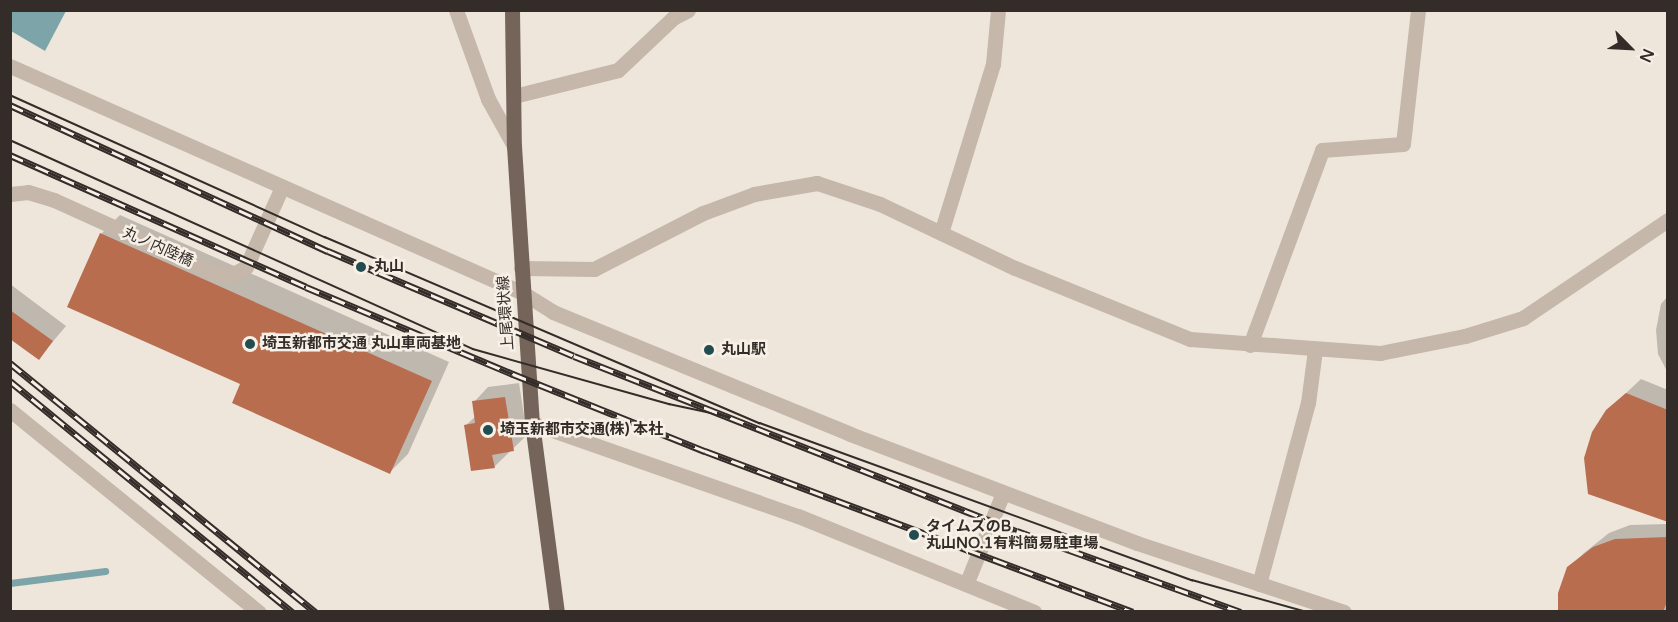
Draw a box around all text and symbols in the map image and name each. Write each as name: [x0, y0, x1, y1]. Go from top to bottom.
north arrow: [1600, 18, 1660, 78]
text: N: [1635, 45, 1658, 65]
street label: 丸ノ内陸橋: [120, 224, 196, 270]
marker: 丸山: [352, 258, 370, 276]
place label: 丸山: [374, 258, 404, 276]
street label: 上尾環状線: [494, 275, 518, 351]
place label: 埼玉新都市交通 丸山車両基地: [262, 335, 461, 353]
marker: 埼玉新都市交通 丸山車両基地: [243, 337, 257, 351]
place label: 丸山駅: [721, 341, 766, 359]
marker: 丸山駅: [702, 343, 716, 357]
place label: 埼玉新都市交通(株) 本社: [500, 421, 663, 439]
marker: 埼玉新都市交通(株) 本社: [481, 423, 495, 437]
place label: タイムズのB 丸山NO.1有料簡易駐車場: [926, 517, 1098, 552]
marker: タイムズのB 丸山NO.1有料簡易駐車場: [907, 528, 921, 542]

